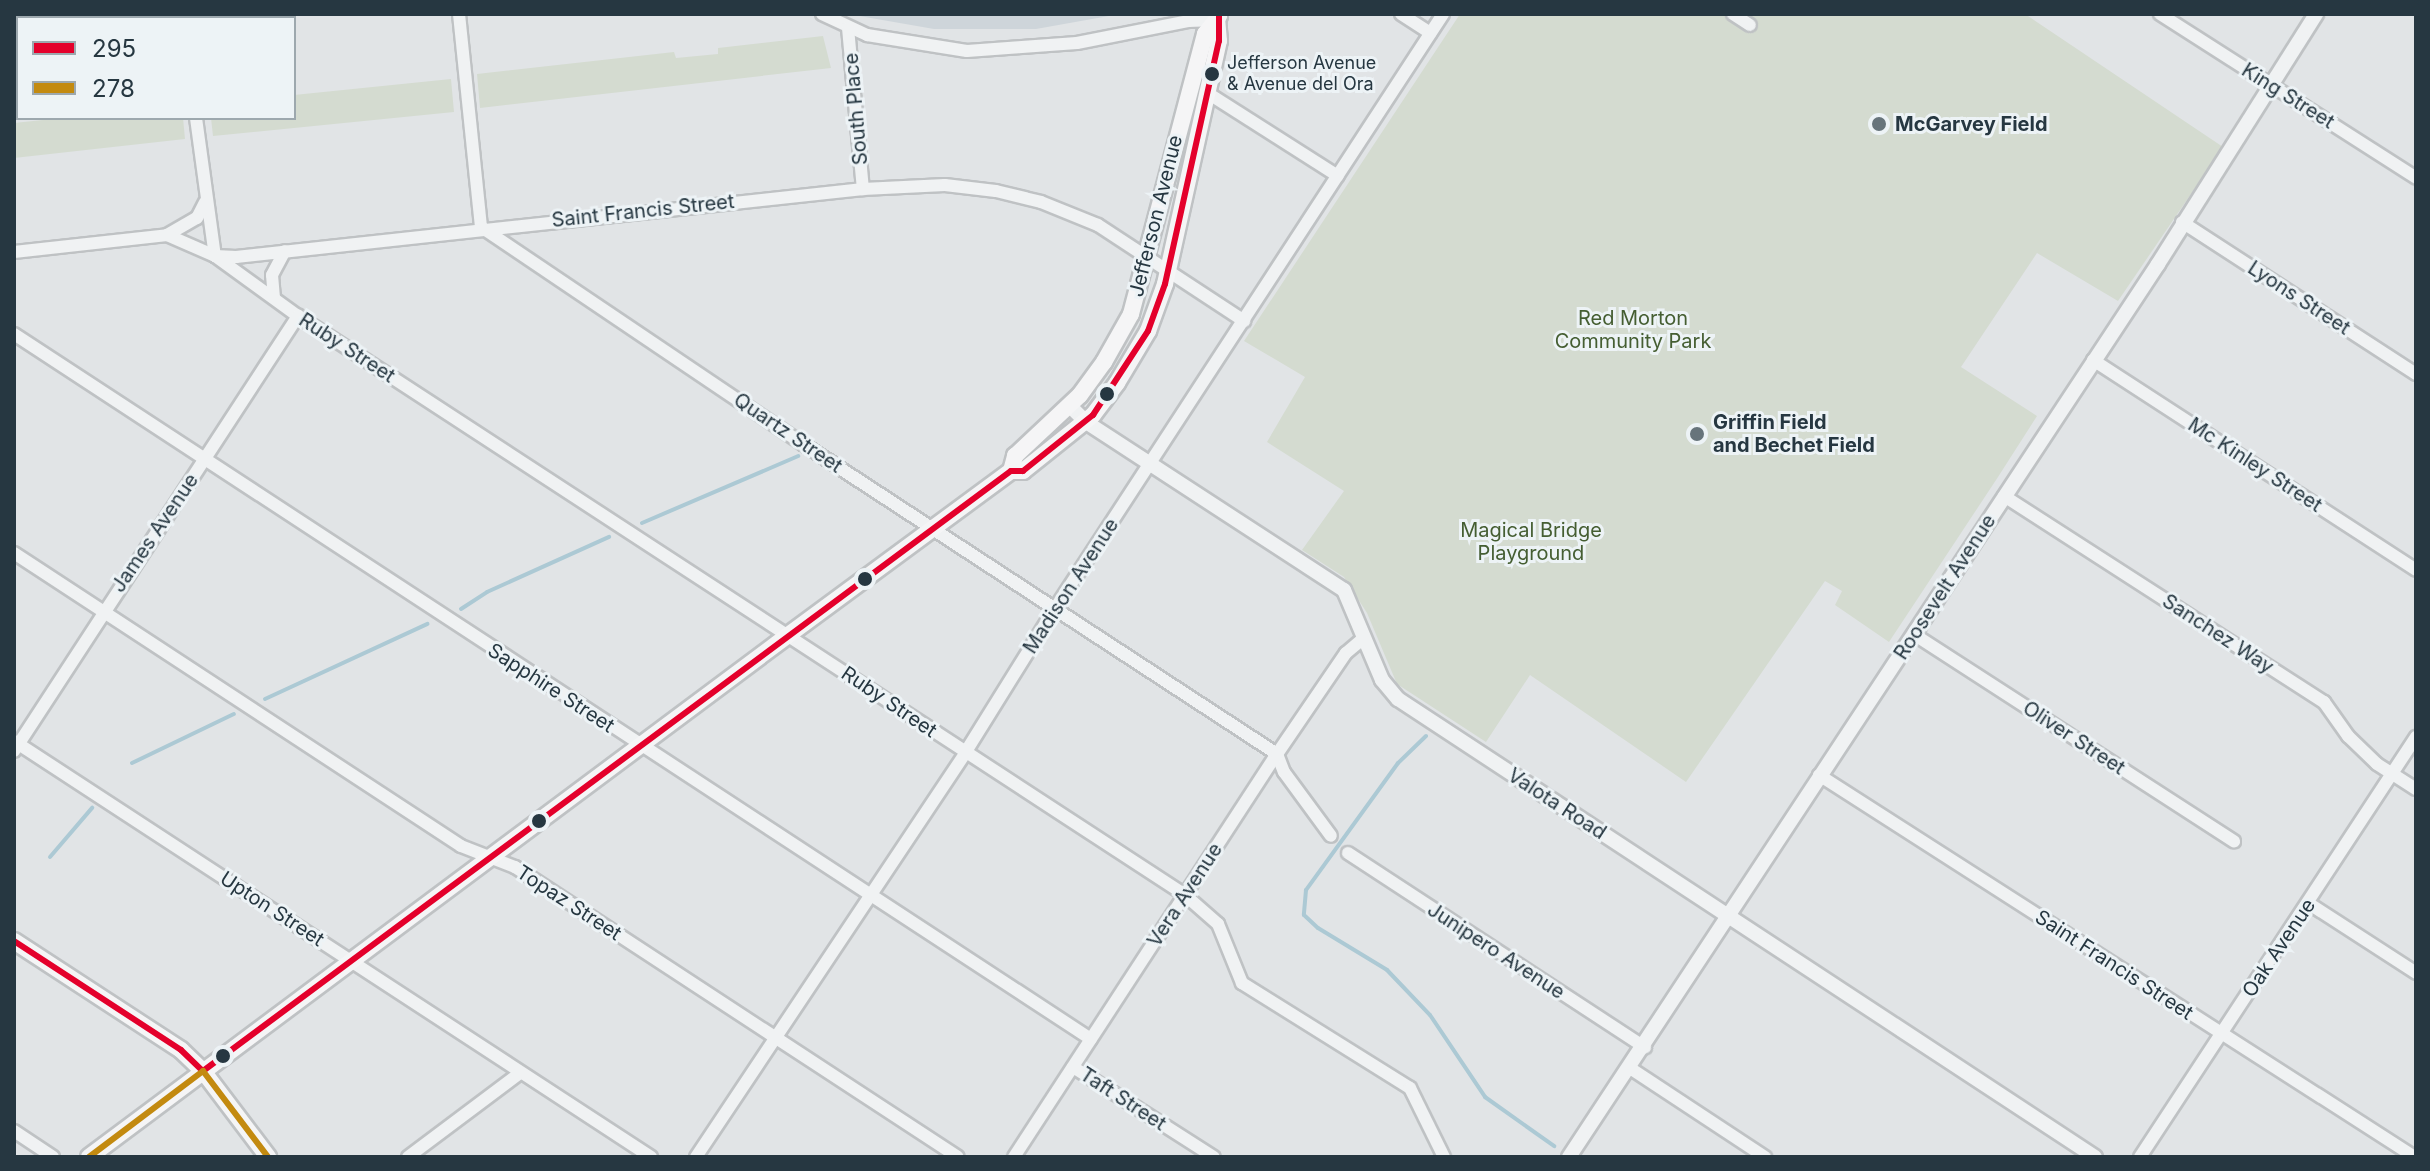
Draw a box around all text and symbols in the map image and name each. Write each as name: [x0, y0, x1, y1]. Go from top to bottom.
legend: [16, 16, 296, 120]
text: 295: [92, 34, 136, 63]
street label: South Place: [839, 52, 873, 166]
place label: Jefferson Avenue & Avenue del Ora: [1227, 53, 1376, 96]
street label: King Street: [2237, 58, 2339, 134]
marker: Jefferson Avenue & Avenue del Ora: [1204, 66, 1220, 82]
text: 278: [92, 74, 135, 103]
place label: McGarvey Field: [1895, 112, 2048, 136]
marker: McGarvey Field: [1870, 115, 1888, 133]
street label: Jefferson Avenue: [1124, 133, 1188, 299]
street label: Saint Francis Street: [550, 189, 736, 233]
street label: Lyons Street: [2243, 256, 2355, 340]
park label: Red Morton Community Park: [1555, 307, 1711, 354]
street label: Ruby Street: [294, 308, 400, 388]
unlabelled marker: [1099, 386, 1115, 402]
street label: Quartz Street: [729, 388, 847, 478]
place label: Griffin Field and Bechet Field: [1713, 410, 1875, 457]
street label: Mc Kinley Street: [2183, 413, 2327, 517]
marker: Griffin Field and Bechet Field: [1688, 425, 1706, 443]
street label: James Avenue: [106, 469, 204, 597]
street label: Roosevelt Avenue: [1889, 510, 2001, 664]
street label: Madison Avenue: [1018, 514, 1124, 658]
park label: Magical Bridge Playground: [1460, 518, 1602, 565]
unlabelled marker: [857, 571, 873, 587]
street label: Sanchez Way: [2158, 589, 2278, 679]
street label: Sapphire Street: [483, 638, 619, 738]
street label: Ruby Street: [837, 661, 941, 743]
street label: Oliver Street: [2018, 696, 2130, 780]
street label: Valota Road: [1503, 763, 1611, 845]
unlabelled marker: [531, 813, 547, 829]
street label: Vera Avenue: [1143, 839, 1227, 951]
street label: Topaz Street: [512, 860, 626, 946]
street label: Upton Street: [215, 866, 329, 952]
street label: Oak Avenue: [2237, 894, 2321, 1002]
street label: Junipero Avenue: [1423, 898, 1569, 1004]
street label: Saint Francis Street: [2030, 905, 2198, 1025]
unlabelled marker: [215, 1048, 231, 1064]
street label: Taft Street: [1075, 1062, 1171, 1136]

